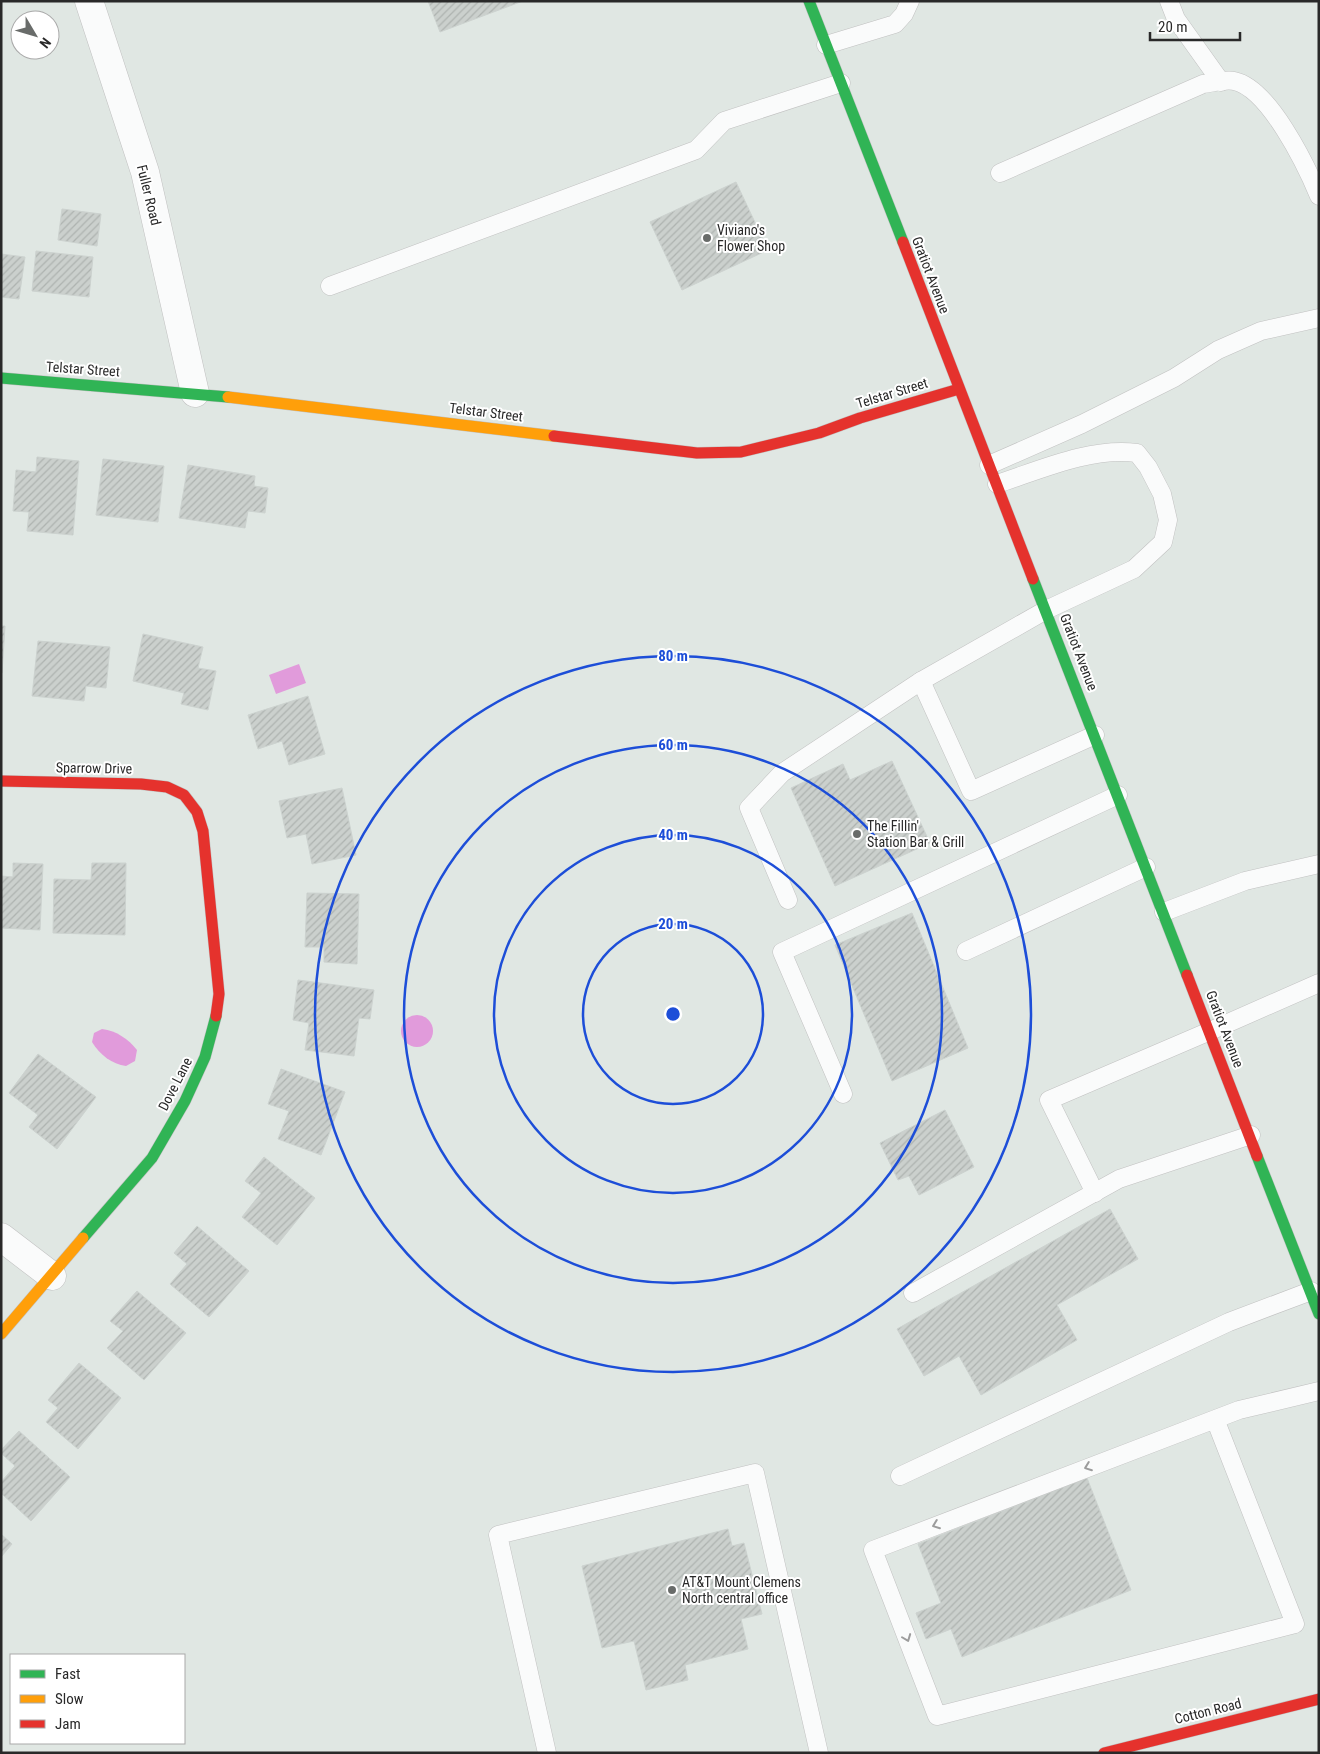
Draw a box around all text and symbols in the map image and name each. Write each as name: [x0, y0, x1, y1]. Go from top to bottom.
north arrow: [10, 10, 60, 60]
scale bar: [1150, 10, 1240, 42]
text: 20 m: [1158, 18, 1188, 36]
text: N: [36, 35, 54, 51]
street label: Fuller Road: [134, 163, 164, 227]
place label: Viviano's Flower Shop: [717, 222, 785, 254]
marker: Viviano's Flower Shop: [701, 232, 713, 244]
street label: Gratiot Avenue: [909, 234, 953, 316]
street label: Telstar Street: [46, 358, 120, 380]
street label: Telstar Street: [854, 375, 930, 411]
street label: Telstar Street: [448, 400, 524, 424]
street label: Gratiot Avenue: [1057, 611, 1101, 693]
text: 80 m: [658, 647, 688, 665]
text: 60 m: [658, 736, 688, 754]
street label: Sparrow Drive: [56, 759, 133, 777]
place label: The Fillin' Station Bar & Grill: [867, 818, 964, 850]
text: 40 m: [658, 826, 688, 844]
marker: The Fillin' Station Bar & Grill: [851, 828, 863, 840]
text: 20 m: [658, 915, 688, 933]
street label: Gratiot Avenue: [1203, 988, 1247, 1070]
centre of rings: [664, 1005, 682, 1023]
street label: Dove Lane: [155, 1054, 195, 1113]
one-way arrow: [1084, 1461, 1093, 1472]
one-way arrow: [933, 1520, 941, 1530]
place label: AT&T Mount Clemens North central office: [682, 1574, 801, 1606]
marker: AT&T Mount Clemens North central office: [666, 1584, 678, 1596]
one-way arrow: [900, 1633, 911, 1642]
legend: [10, 1654, 185, 1744]
text: Fast: [55, 1665, 80, 1683]
text: Slow: [55, 1690, 84, 1708]
street label: Cotton Road: [1173, 1695, 1243, 1727]
text: Jam: [55, 1715, 81, 1733]

